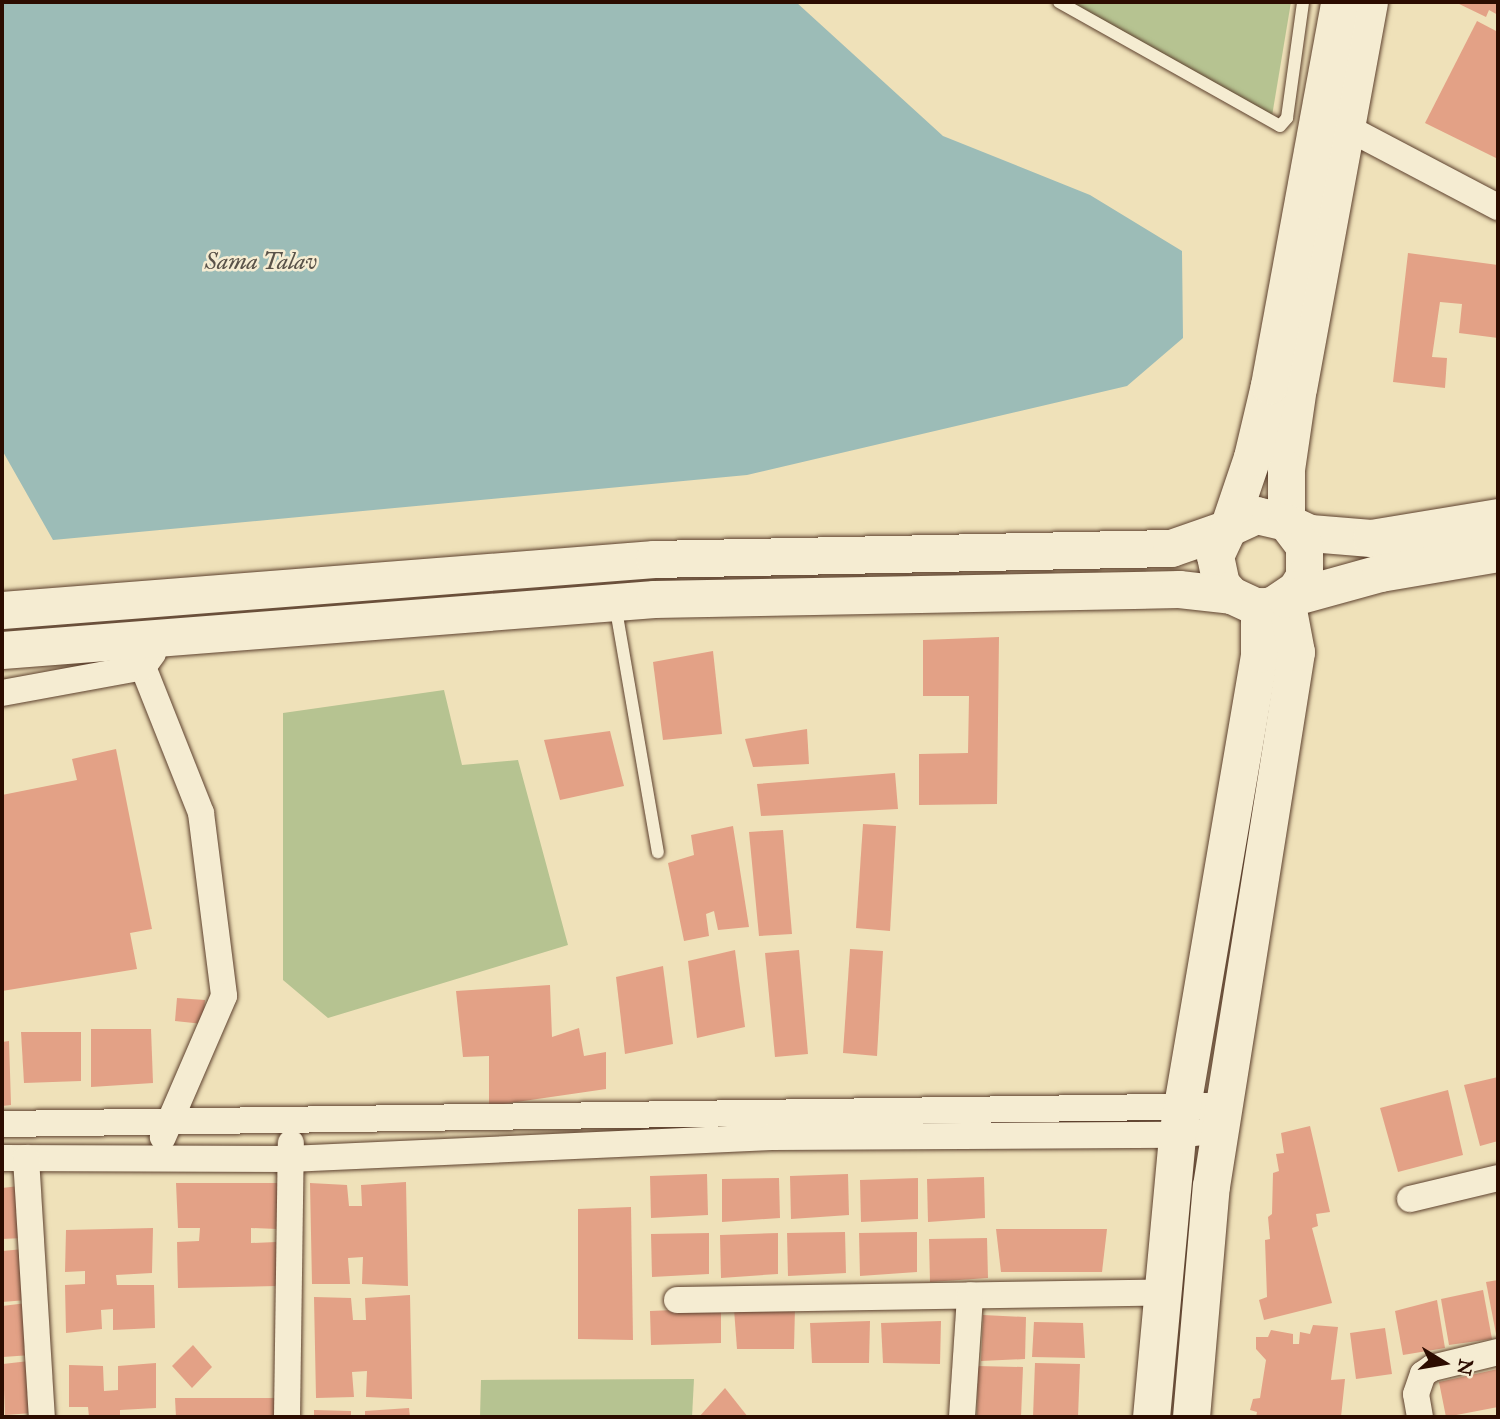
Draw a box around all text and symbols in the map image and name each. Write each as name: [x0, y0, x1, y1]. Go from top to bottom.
water label: Sama Talav: [205, 247, 317, 275]
north arrow: [1409, 1328, 1479, 1398]
text: N: [1452, 1357, 1478, 1377]

